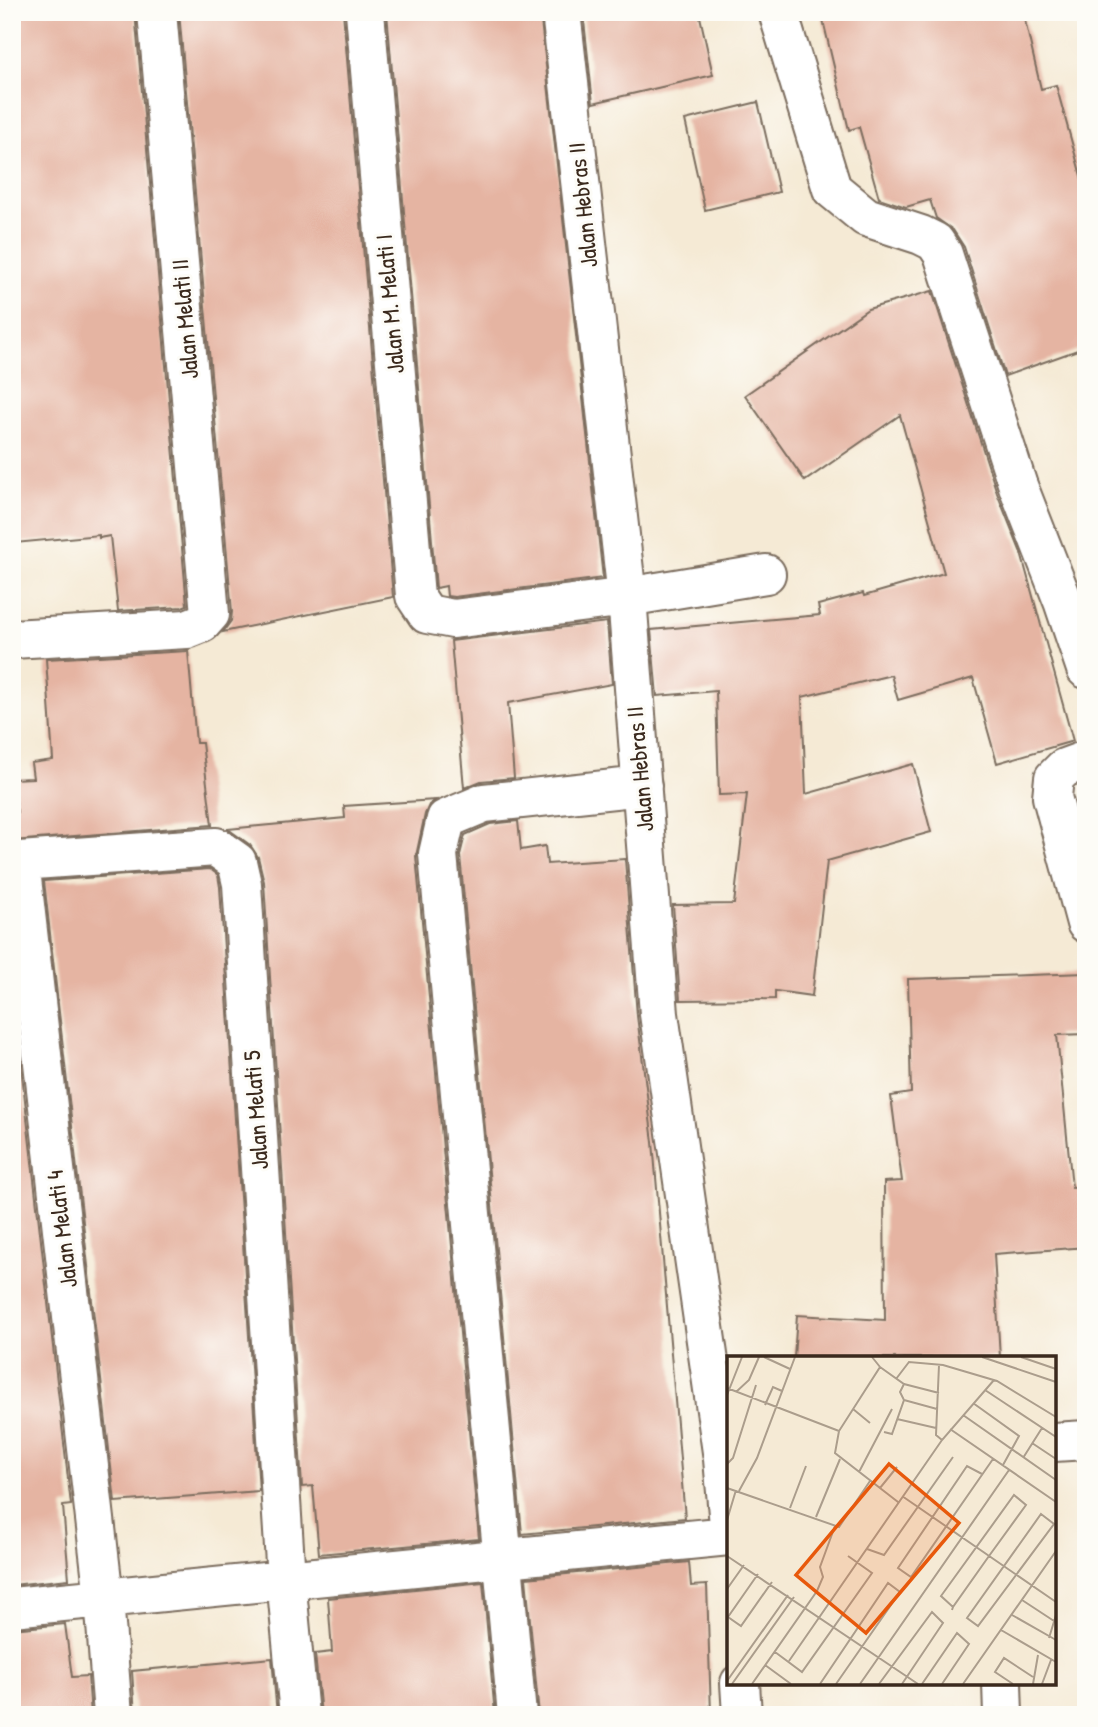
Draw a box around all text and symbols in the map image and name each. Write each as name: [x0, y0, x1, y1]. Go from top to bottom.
street label: Jalan Hebras II: [560, 141, 604, 269]
street label: Jalan M. Melati I: [367, 233, 411, 375]
street label: Jalan Melati II: [163, 258, 205, 381]
street label: Jalan Hebras II: [618, 705, 660, 833]
street label: Jalan Melati 5: [235, 1049, 275, 1171]
street label: Jalan Melati 4: [38, 1168, 84, 1290]
inset map: [727, 1356, 1056, 1685]

